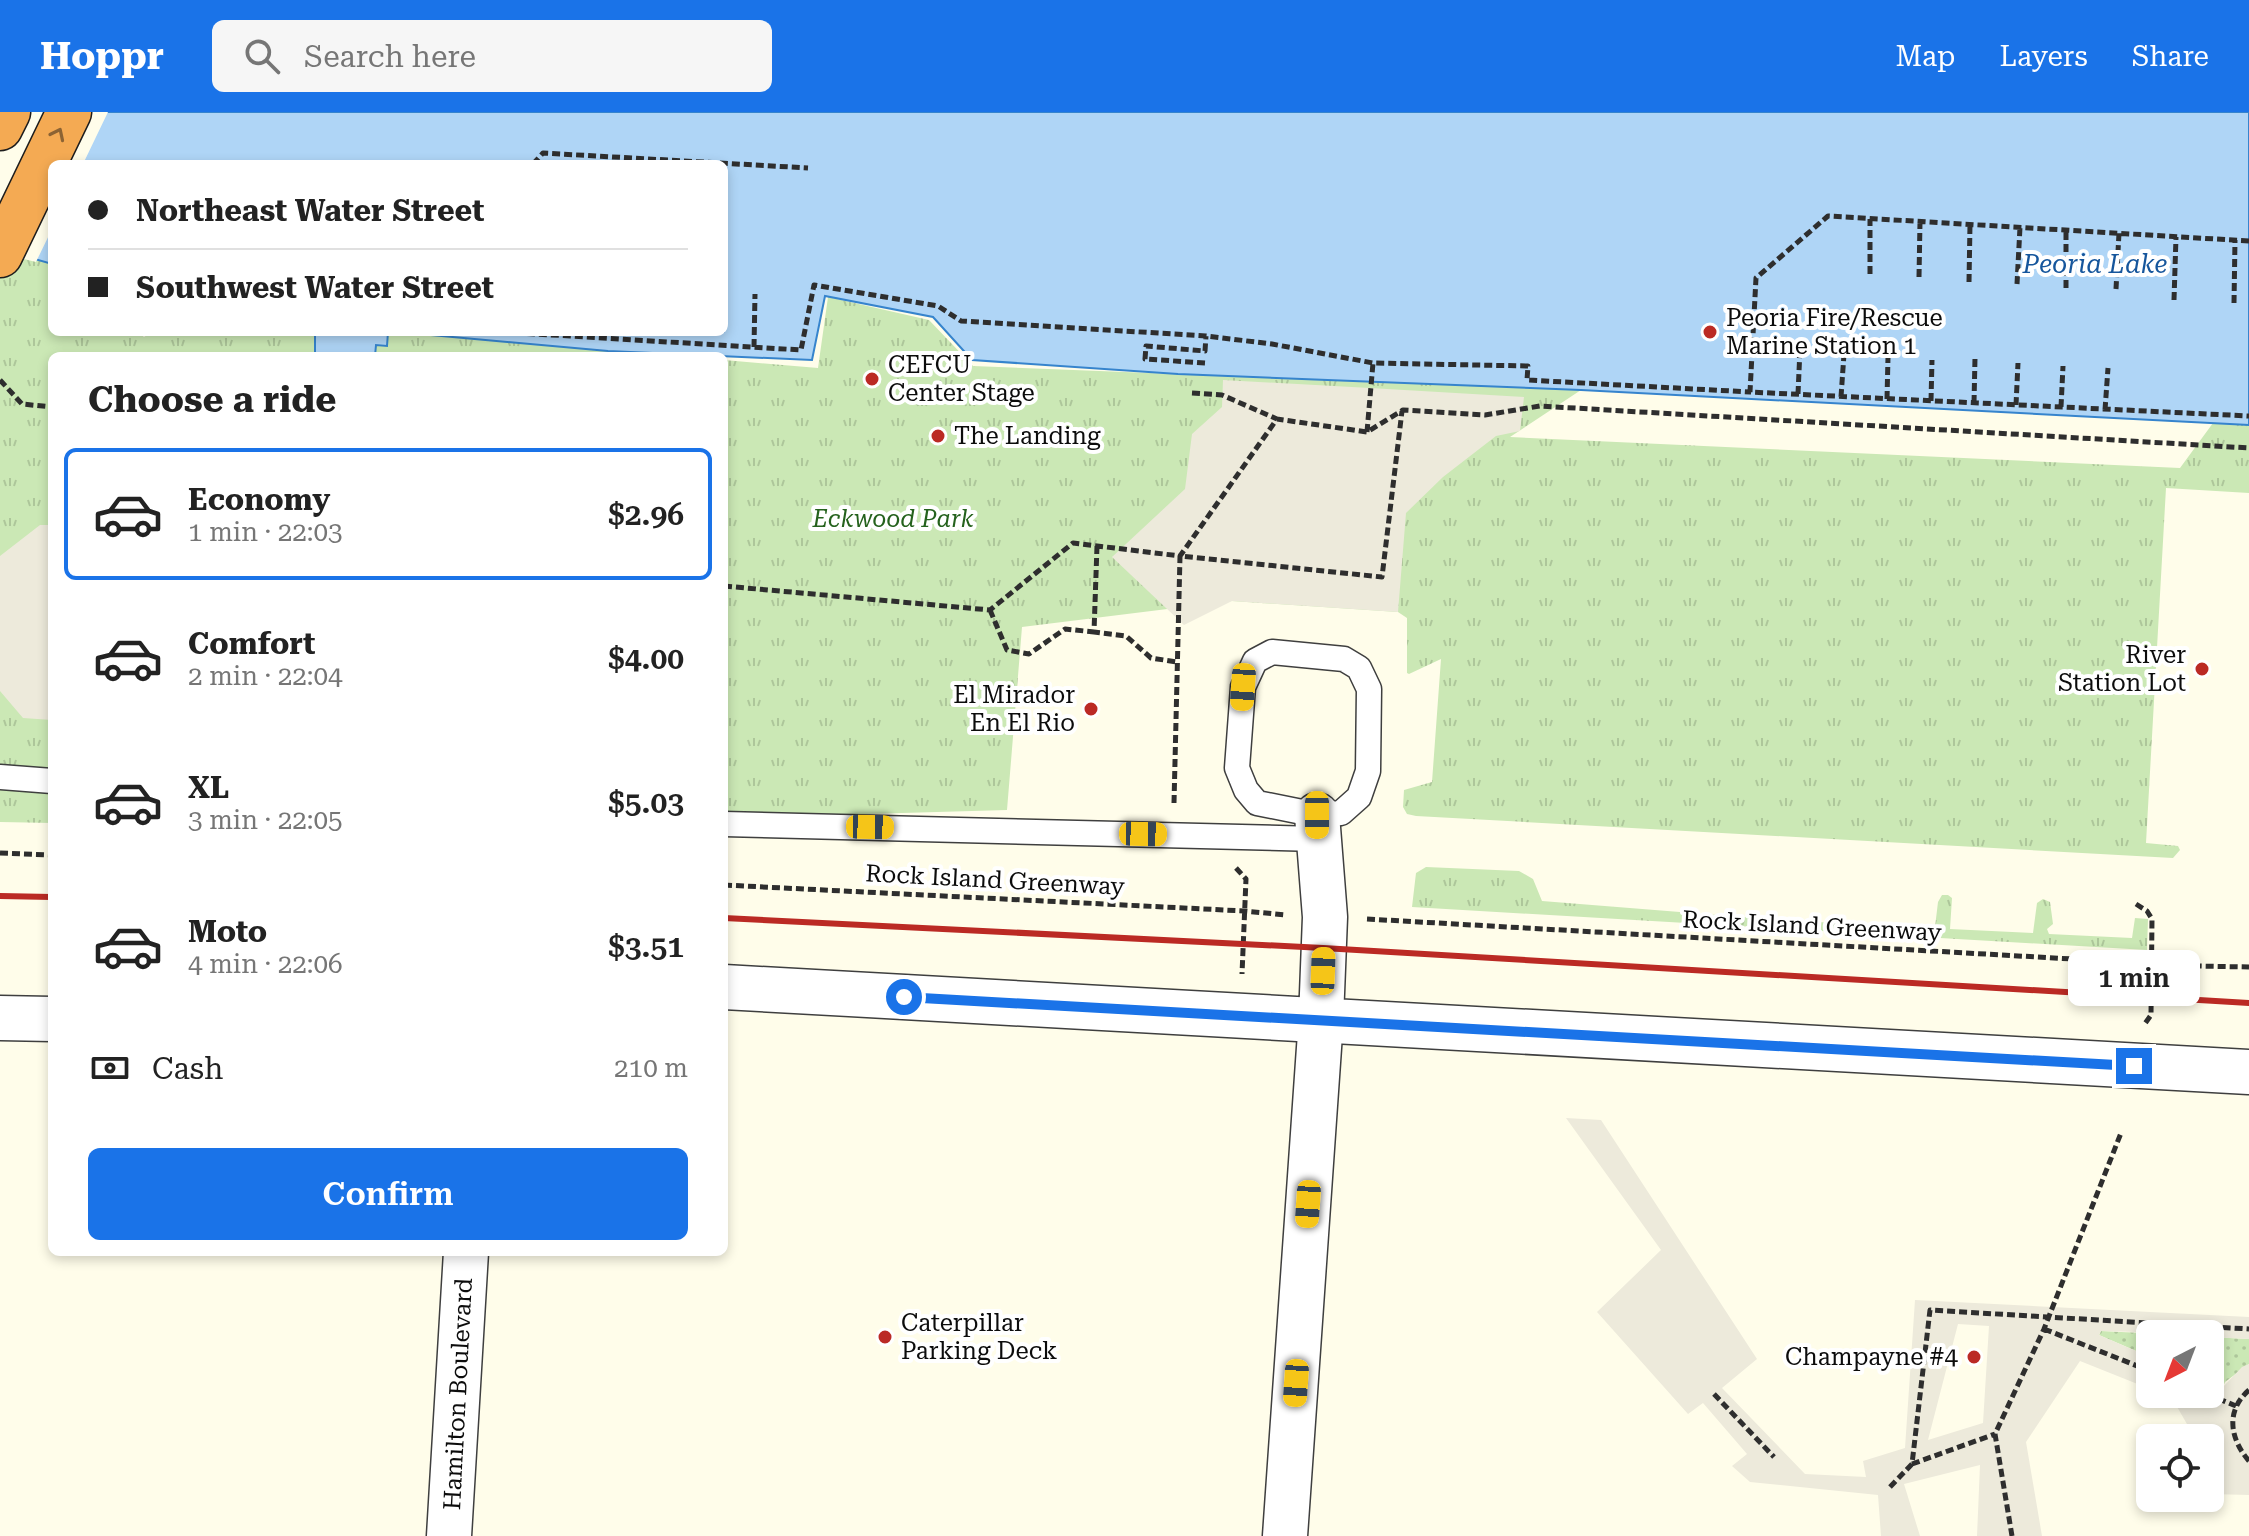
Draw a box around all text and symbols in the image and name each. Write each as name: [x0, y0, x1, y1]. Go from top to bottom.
search box: [212, 20, 772, 92]
text: Hoppr: [40, 34, 164, 78]
icon: search: [240, 34, 284, 78]
text: Search here: [304, 39, 476, 74]
text: Map: [1896, 40, 1955, 73]
text: Layers: [1999, 40, 2088, 73]
text: Share: [2132, 40, 2209, 73]
one-way arrow: [48, 128, 64, 143]
text: Northeast Water Street: [136, 193, 484, 228]
water label: Peoria Lake: [2022, 249, 2167, 279]
text: Southwest Water Street: [136, 270, 494, 305]
place label: Peoria Fire/Rescue Marine Station 1: [1726, 304, 1943, 360]
marker: Peoria Fire/Rescue Marine Station 1: [1701, 323, 1719, 341]
place label: CEFCU Center Stage: [888, 351, 1035, 407]
marker: CEFCU Center Stage: [863, 370, 881, 388]
text: Choose a ride: [88, 379, 336, 421]
place label: The Landing: [954, 422, 1101, 450]
marker: The Landing: [929, 427, 947, 445]
icon: car: [92, 478, 164, 550]
text: Economy: [188, 482, 330, 517]
text: $2.96: [608, 497, 684, 532]
park label: Eckwood Park: [812, 505, 973, 533]
text: 1 min · 22:03: [188, 517, 343, 547]
icon: car: [92, 622, 164, 694]
text: Comfort: [188, 626, 315, 661]
text: $4.00: [608, 641, 684, 676]
place label: River Station Lot: [2058, 641, 2186, 697]
marker: River Station Lot: [2193, 660, 2211, 678]
text: 2 min · 22:04: [188, 661, 343, 691]
car: [1229, 662, 1257, 712]
place label: El Mirador En El Rio: [953, 681, 1075, 737]
marker: El Mirador En El Rio: [1082, 700, 1100, 718]
icon: car: [92, 766, 164, 838]
text: XL: [188, 770, 229, 805]
text: $5.03: [608, 785, 684, 820]
car: [1305, 791, 1329, 839]
text: 3 min · 22:05: [188, 805, 343, 835]
car: [846, 815, 894, 839]
car: [1119, 822, 1167, 846]
street label: Rock Island Greenway: [865, 859, 1126, 901]
street label: Rock Island Greenway: [1682, 905, 1943, 947]
icon: car: [92, 910, 164, 982]
text: Moto: [188, 914, 267, 949]
text: $3.51: [608, 929, 684, 964]
car: [1310, 947, 1336, 995]
text: 4 min · 22:06: [188, 949, 343, 979]
callout: 1 min: [2068, 950, 2200, 1006]
text: 1 min: [2098, 963, 2170, 993]
route start: [886, 979, 922, 1015]
icon: cash: [88, 1046, 132, 1090]
route end: [2116, 1048, 2152, 1084]
text: Cash: [152, 1051, 223, 1086]
text: 210 m: [614, 1053, 688, 1083]
button: Confirm: [88, 1148, 688, 1240]
car: [1294, 1179, 1322, 1229]
street label: Hamilton Boulevard: [438, 1277, 478, 1511]
place label: Caterpillar Parking Deck: [901, 1309, 1057, 1365]
north arrow: [2136, 1320, 2224, 1408]
map controls: [2136, 1320, 2224, 1512]
marker: Caterpillar Parking Deck: [876, 1328, 894, 1346]
place label: Champayne #4: [1785, 1343, 1959, 1371]
marker: Champayne #4: [1965, 1348, 1983, 1366]
car: [1282, 1358, 1310, 1408]
button: locate: [2136, 1424, 2224, 1512]

